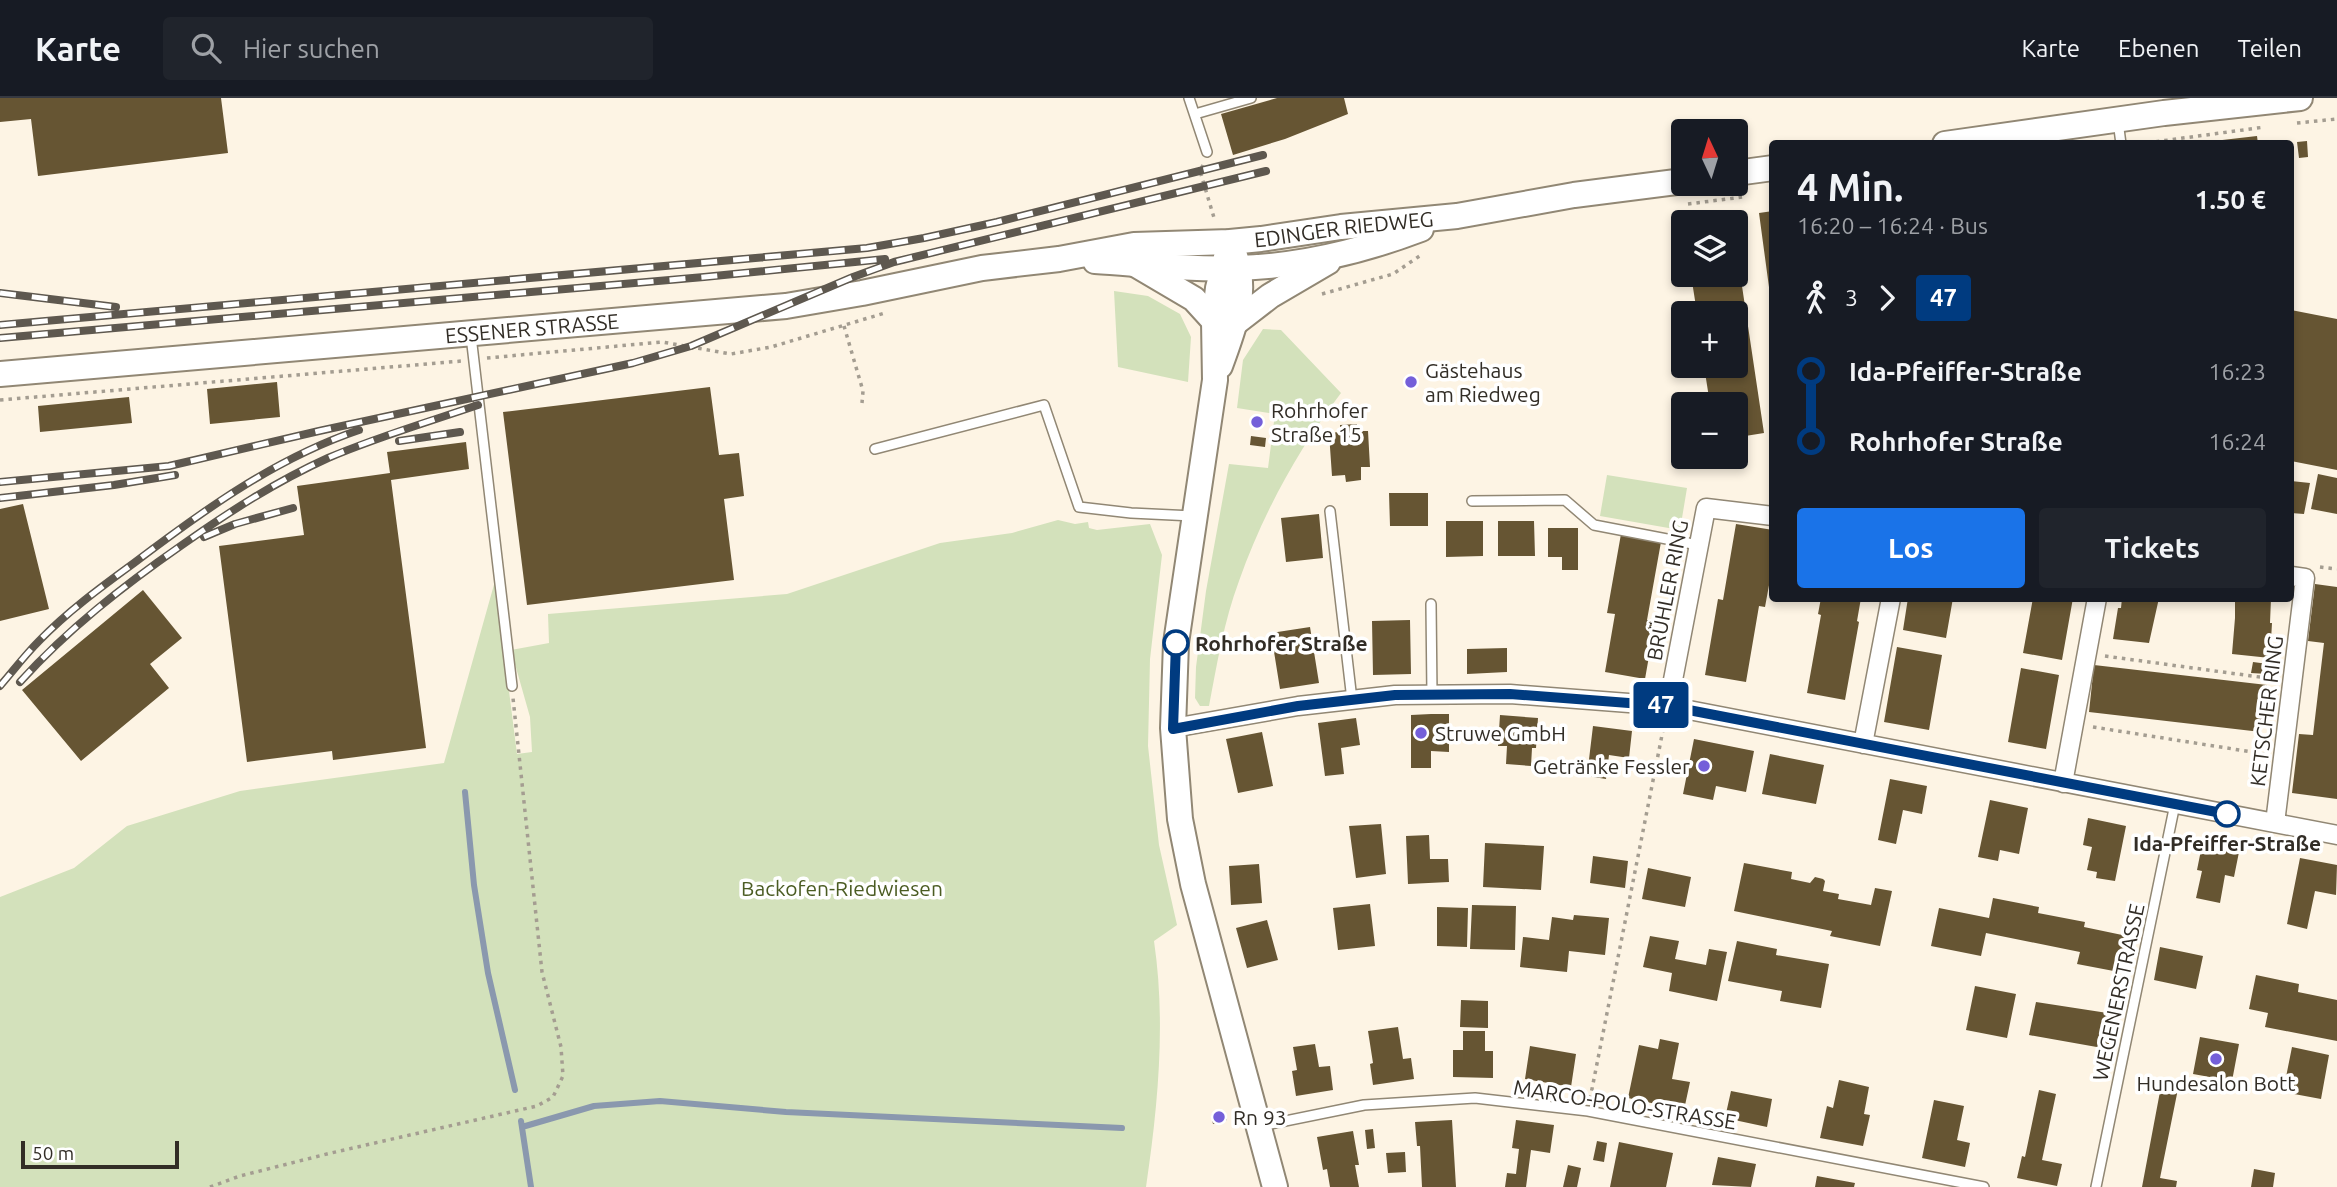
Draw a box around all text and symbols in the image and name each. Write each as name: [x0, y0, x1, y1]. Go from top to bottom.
search box: [163, 17, 653, 80]
icon: search: [187, 29, 225, 67]
text: Karte: [35, 30, 121, 67]
text: Hier suchen: [243, 34, 380, 63]
text: Karte: [2021, 35, 2080, 62]
text: Ebenen: [2118, 35, 2199, 62]
text: Teilen: [2237, 35, 2302, 62]
north arrow: [1671, 119, 1748, 196]
map controls: [1671, 119, 1748, 469]
text: 4 Min.: [1797, 166, 1903, 208]
text: 1.50 €: [2195, 185, 2266, 214]
street label: EDINGER RIEDWEG: [1253, 206, 1434, 252]
button: layers: [1671, 210, 1748, 287]
text: 16:20 – 16:24 · Bus: [1797, 213, 1988, 238]
icon: walk: [1797, 279, 1835, 317]
icon: forward: [1868, 279, 1906, 317]
text: 47: [1930, 284, 1957, 311]
text: 3: [1845, 285, 1858, 310]
button: +: [1671, 301, 1748, 378]
street label: ESSENER STRASSE: [444, 308, 620, 347]
text: Ida-Pfeiffer-Straße: [1849, 357, 2082, 386]
place label: Gästehaus am Riedweg: [1425, 358, 1541, 406]
text: 16:23: [2208, 359, 2266, 384]
marker: Gästehaus am Riedweg: [1403, 374, 1419, 390]
button: −: [1671, 392, 1748, 469]
place label: Rohrhofer Straße 15: [1271, 398, 1368, 446]
marker: Rohrhofer Straße 15: [1249, 414, 1265, 430]
text: Rohrhofer Straße: [1849, 427, 2063, 456]
text: 16:24: [2208, 429, 2266, 454]
button: Los: [1797, 508, 2025, 588]
button: Tickets: [2039, 508, 2266, 588]
street label: BRÜHLER RING: [1642, 517, 1692, 663]
marker: Rohrhofer Straße: [1163, 630, 1189, 656]
place label: Rohrhofer Straße: [1195, 631, 1368, 655]
street label: KETSCHER RING: [2245, 634, 2287, 788]
line badge: 47: [1630, 682, 1692, 728]
text: 47: [1647, 691, 1675, 718]
place label: Struwe GmbH: [1435, 721, 1566, 745]
marker: Struwe GmbH: [1413, 725, 1429, 741]
place label: Getränke Fessler: [1533, 754, 1690, 778]
marker: Getränke Fessler: [1696, 758, 1712, 774]
marker: Ida-Pfeiffer-Straße: [2214, 801, 2240, 827]
place label: Ida-Pfeiffer-Straße: [2133, 831, 2321, 855]
park label: Backofen-Riedwiesen: [741, 876, 943, 900]
street label: WEGENERSTRASSE: [2087, 901, 2149, 1083]
marker: Hundesalon Bott: [2208, 1051, 2224, 1067]
place label: Hundesalon Bott: [2136, 1071, 2296, 1095]
street label: MARCO-POLO-STRASSE: [1512, 1075, 1738, 1133]
place label: Rn 93: [1233, 1105, 1287, 1129]
marker: Rn 93: [1211, 1109, 1227, 1125]
scale bar: [21, 1138, 178, 1170]
text: 50 m: [32, 1142, 74, 1164]

